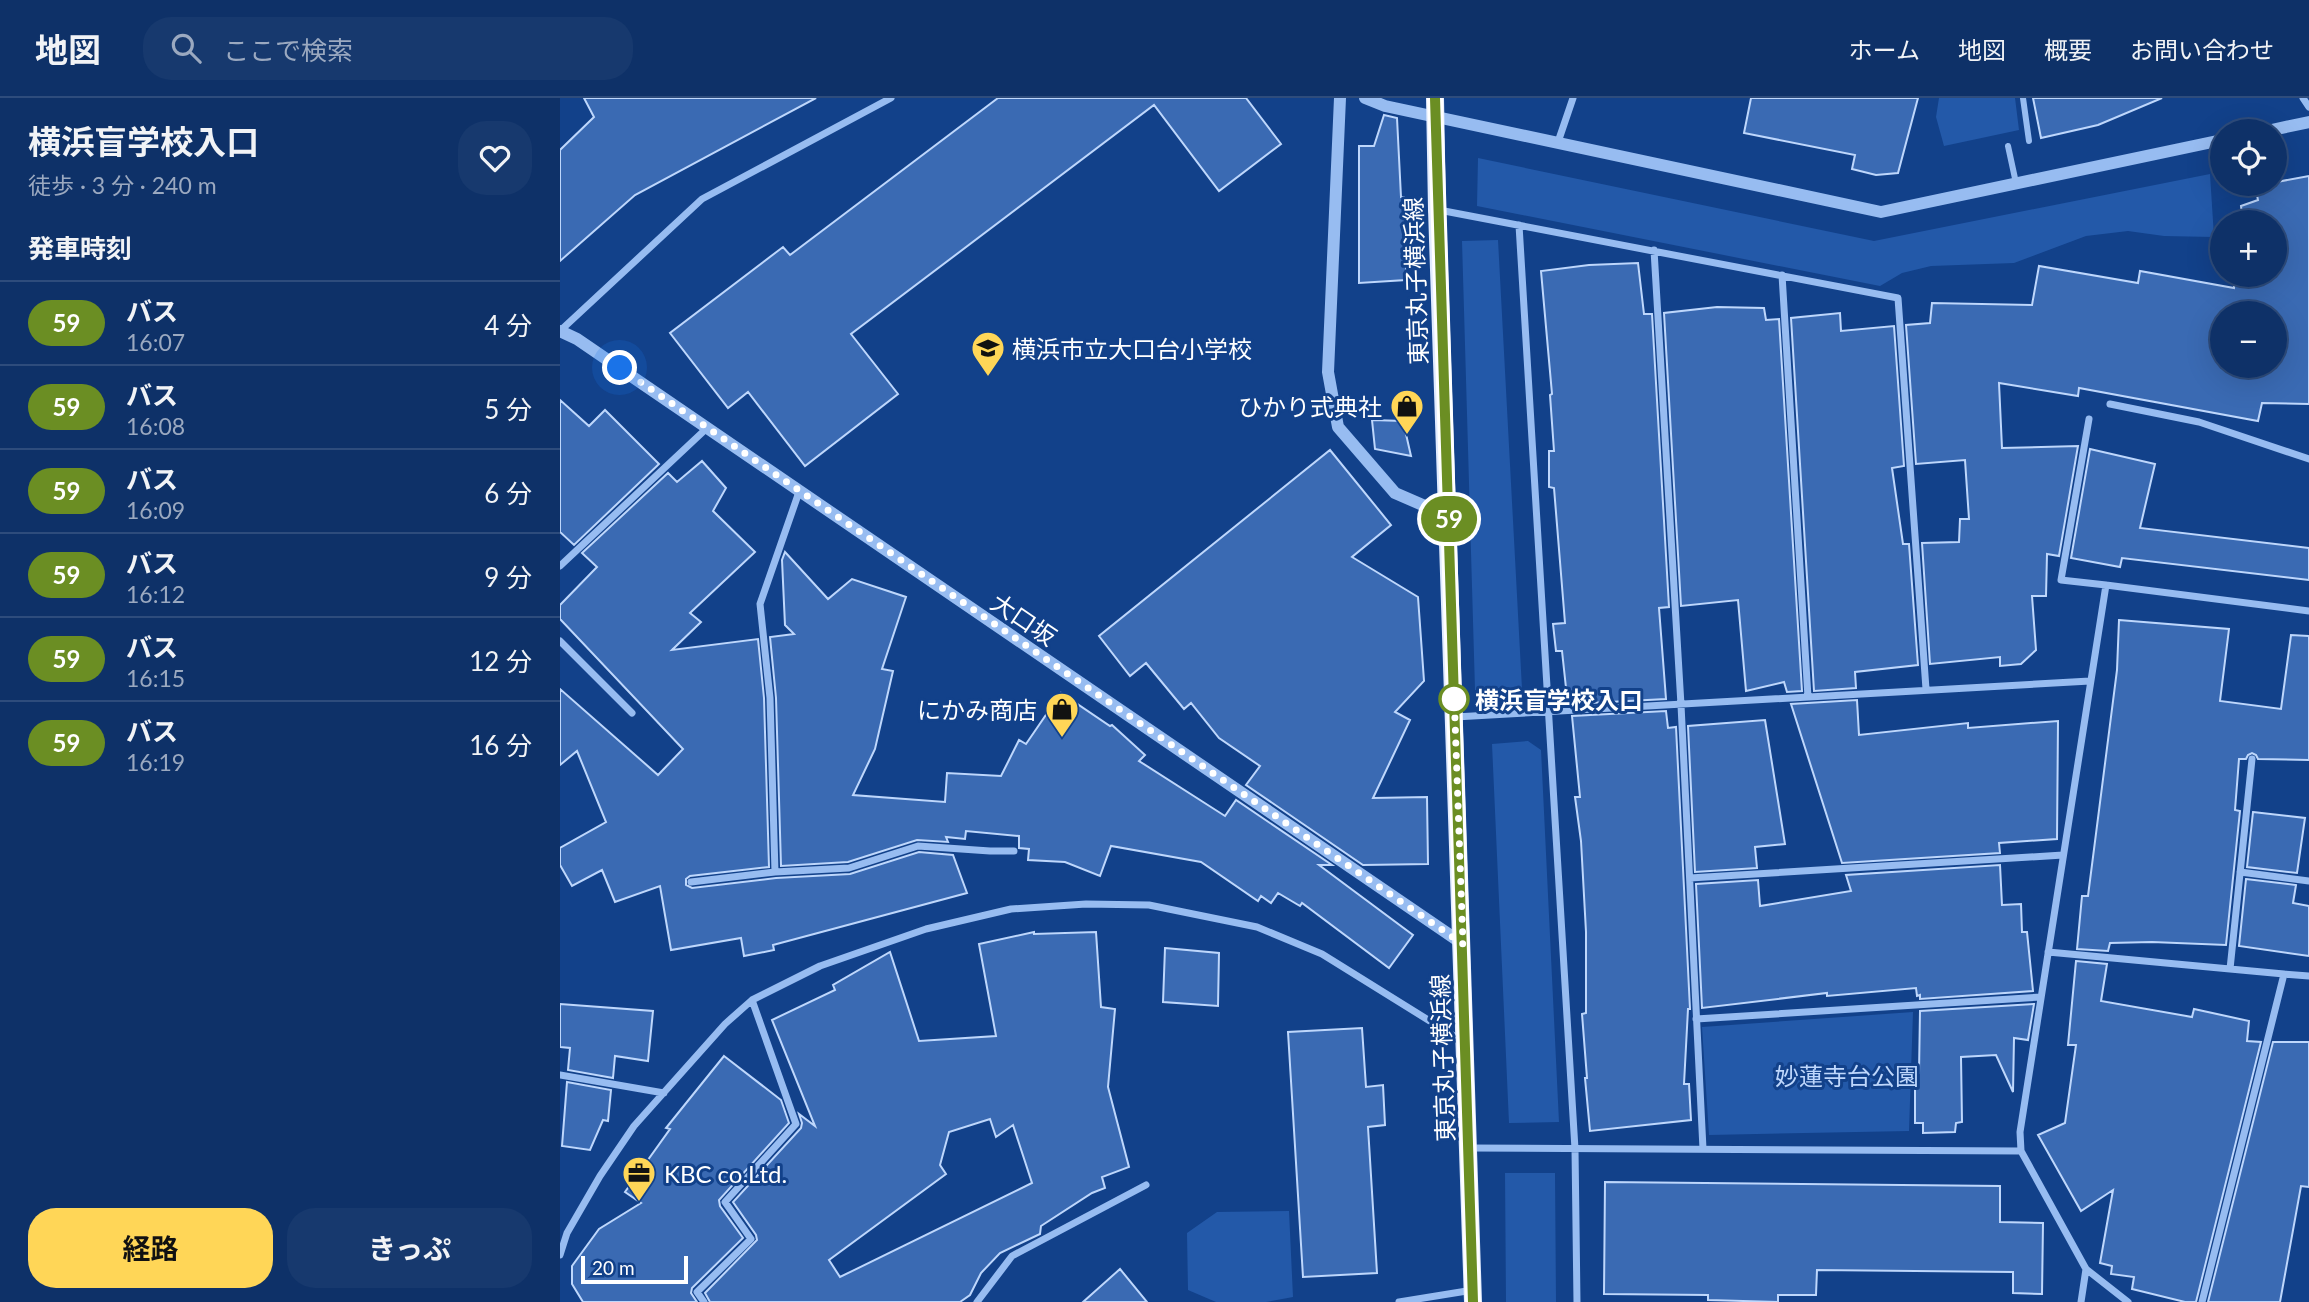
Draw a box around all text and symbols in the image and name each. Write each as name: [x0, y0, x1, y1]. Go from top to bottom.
search box: [143, 17, 633, 80]
text: 地図: [35, 29, 101, 69]
icon: search: [167, 29, 205, 67]
text: ここで検索: [223, 34, 353, 66]
text: ホーム: [1849, 35, 1920, 64]
text: 地図: [1958, 35, 2006, 64]
text: 概要: [2044, 35, 2092, 64]
text: お問い合わせ: [2130, 35, 2274, 64]
map controls: [2210, 119, 2287, 378]
button: locate: [2210, 119, 2287, 196]
text: 横浜盲学校入口: [28, 121, 259, 161]
button: heart: [458, 121, 532, 195]
text: 徒歩 · 3 分 · 240 m: [28, 171, 217, 199]
street label: 東京丸子横浜線: [1398, 197, 1432, 365]
button: +: [2210, 210, 2287, 287]
text: 発車時刻: [28, 232, 132, 264]
text: バス: [126, 295, 178, 327]
button: −: [2210, 301, 2287, 378]
text: 59: [53, 308, 80, 337]
text: 4 分: [484, 309, 532, 341]
text: 16:07: [126, 328, 185, 356]
school or university icon: 横浜市立大口台小学校: [969, 329, 1007, 378]
place label: 横浜市立大口台小学校: [1012, 334, 1252, 363]
your location: [602, 350, 637, 385]
text: バス: [126, 379, 178, 411]
shop icon: ひかり式典社: [1388, 387, 1426, 436]
text: 59: [53, 392, 80, 421]
place label: ひかり式典社: [1238, 392, 1382, 421]
text: 5 分: [484, 393, 532, 425]
text: 16:08: [126, 412, 185, 440]
text: バス: [126, 463, 178, 495]
text: 59: [53, 476, 80, 505]
text: 6 分: [484, 477, 532, 509]
text: 16:09: [126, 496, 185, 524]
line badge: 59: [1418, 496, 1480, 542]
text: 59: [1435, 504, 1463, 533]
text: バス: [126, 547, 178, 579]
text: 59: [53, 560, 80, 589]
text: 9 分: [484, 561, 532, 593]
text: 16:12: [126, 580, 185, 608]
street label: 大口坂: [986, 587, 1062, 651]
text: バス: [126, 631, 178, 663]
text: 59: [53, 644, 80, 673]
text: 12 分: [469, 645, 532, 677]
text: 16:15: [126, 664, 185, 692]
marker: 横浜盲学校入口: [1439, 684, 1469, 714]
place label: 横浜盲学校入口: [1475, 685, 1643, 714]
shop icon: にかみ商店: [1043, 690, 1081, 739]
place label: にかみ商店: [917, 695, 1037, 724]
text: バス: [126, 715, 178, 747]
text: 59: [53, 728, 80, 757]
text: 16 分: [469, 729, 532, 761]
text: 16:19: [126, 748, 185, 776]
street label: 東京丸子横浜線: [1425, 974, 1459, 1142]
park label: 妙蓮寺台公園: [1775, 1061, 1919, 1090]
office icon: KBC co.Ltd.: [620, 1154, 658, 1203]
place label: KBC co.Ltd.: [664, 1159, 787, 1188]
button: 経路: [28, 1208, 273, 1288]
button: きっぷ: [287, 1208, 532, 1288]
scale bar: [581, 1253, 688, 1285]
text: 20 m: [592, 1256, 635, 1279]

